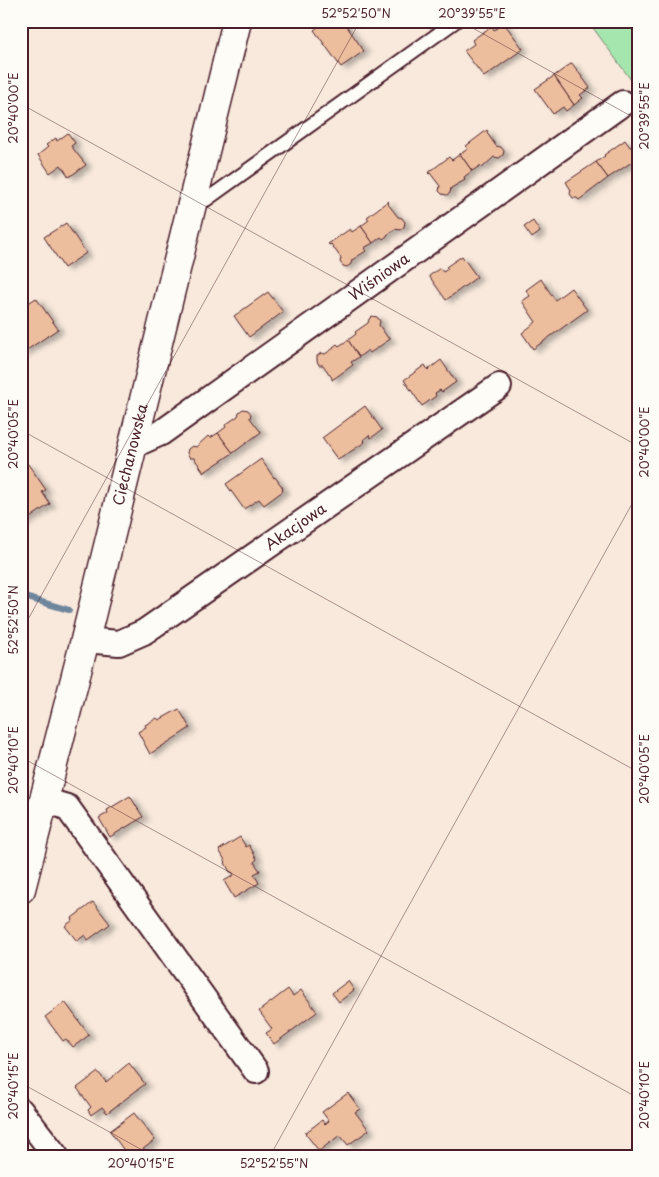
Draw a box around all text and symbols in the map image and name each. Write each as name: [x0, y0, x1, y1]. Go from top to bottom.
text: 52°52'50"N: [321, 4, 391, 22]
text: 20°39'55"E: [438, 4, 506, 22]
text: 20°40'00"E: [4, 72, 22, 144]
text: 20°39'55"E: [635, 82, 653, 150]
street label: Wiśniowa: [343, 246, 414, 305]
text: 20°40'05"E: [4, 399, 22, 469]
street label: Ciechanowska: [105, 400, 153, 508]
text: 20°40'00"E: [635, 406, 653, 478]
street label: Akacjowa: [259, 496, 331, 555]
text: 52°52'50"N: [4, 585, 22, 655]
text: 20°40'10"E: [4, 726, 22, 794]
text: 20°40'05"E: [635, 734, 653, 804]
text: 20°40'15"E: [4, 1052, 22, 1120]
text: 20°40'10"E: [635, 1061, 653, 1129]
text: 20°40'15"E: [107, 1154, 175, 1172]
text: 52°52'55"N: [240, 1154, 308, 1172]

